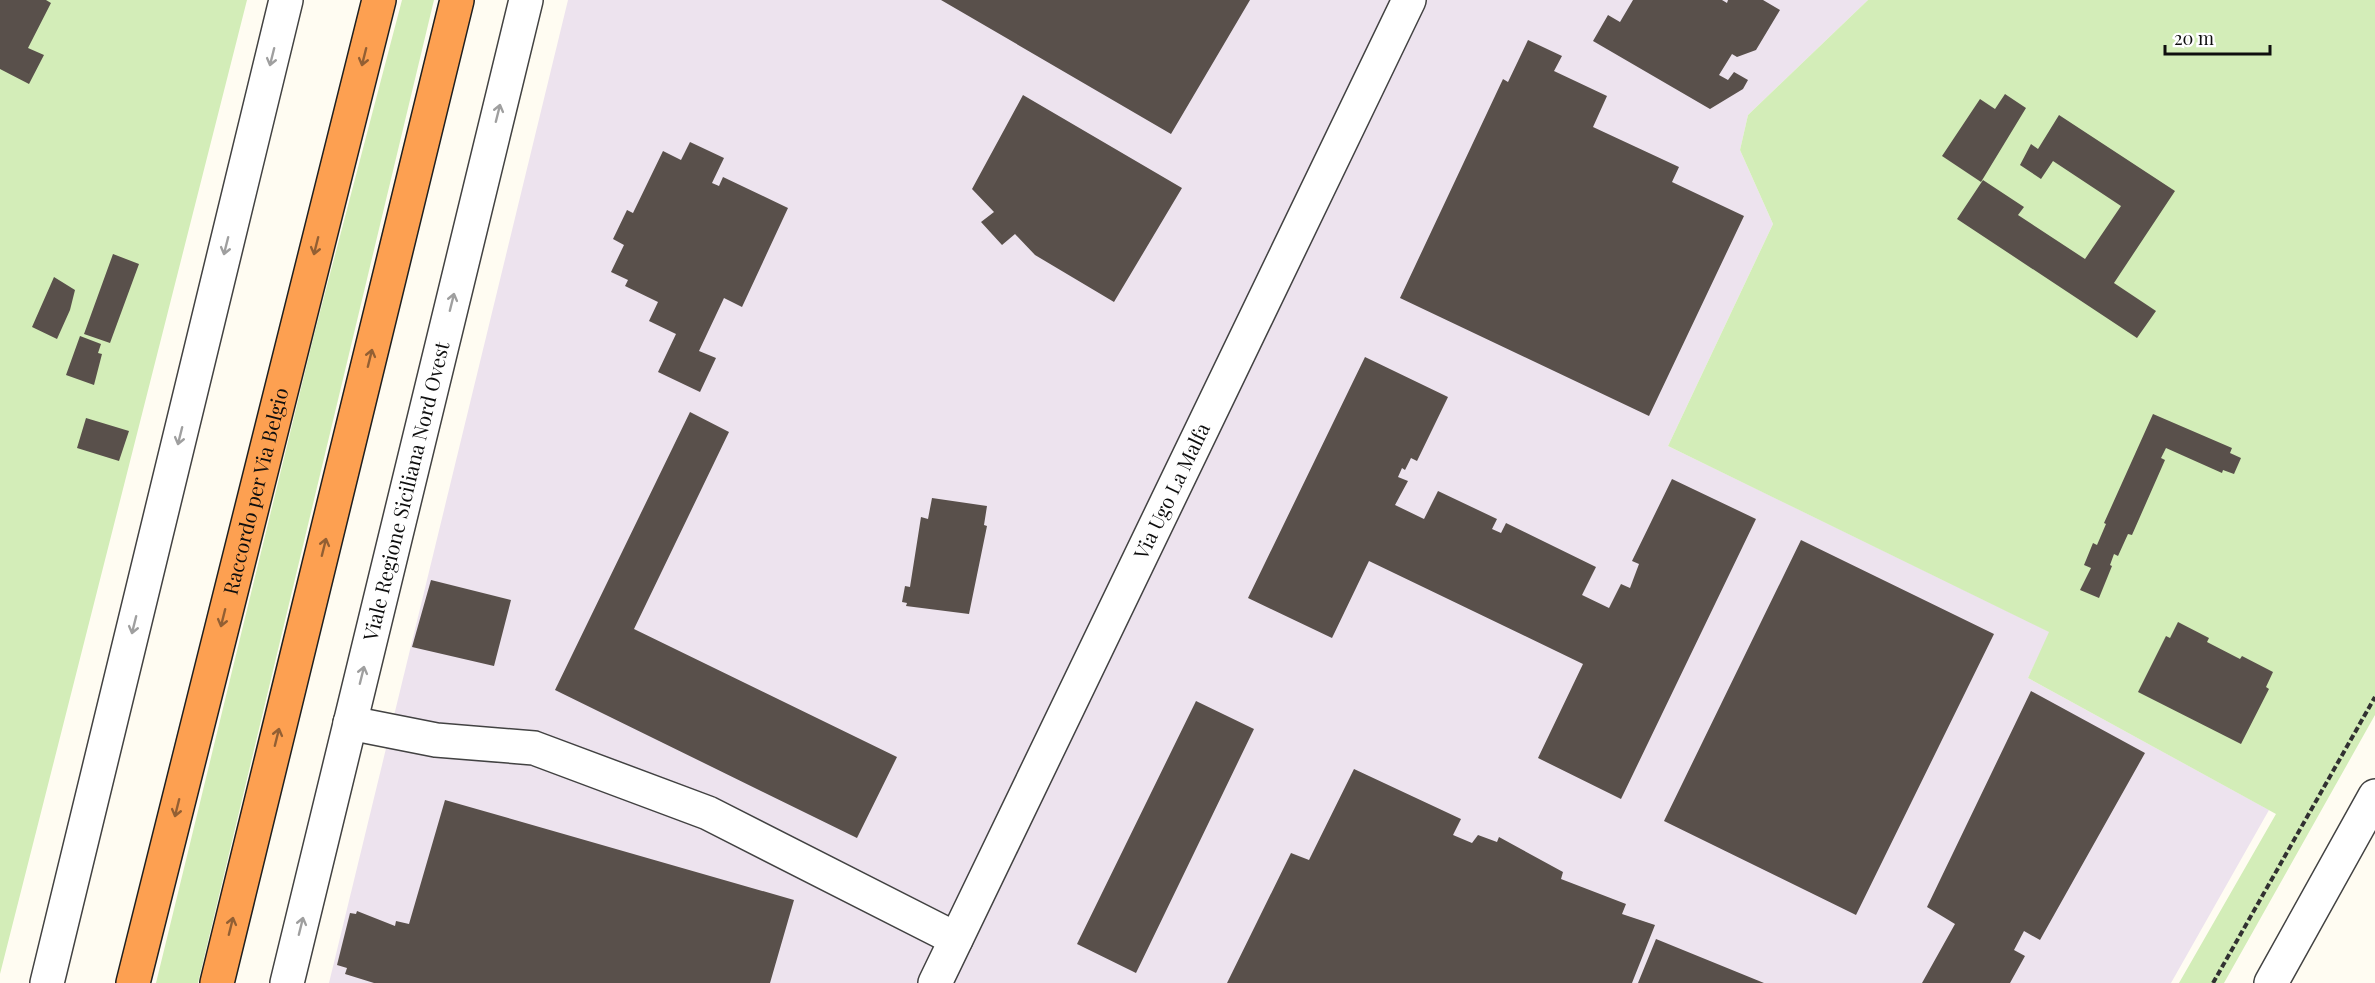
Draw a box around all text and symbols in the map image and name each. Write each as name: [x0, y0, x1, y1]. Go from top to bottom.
scale bar: [2165, 18, 2270, 56]
text: 20 m: [2174, 26, 2214, 50]
one-way arrow: [266, 47, 277, 66]
one-way arrow: [358, 47, 370, 66]
one-way arrow: [493, 104, 505, 123]
one-way arrow: [310, 236, 322, 255]
one-way arrow: [220, 237, 232, 256]
one-way arrow: [447, 293, 459, 312]
street label: Viale Regione Siciliana Nord Ovest: [355, 338, 455, 644]
one-way arrow: [364, 349, 376, 368]
street label: Raccordo per Via Belgio: [216, 384, 294, 597]
street label: Via Ugo La Malfa: [1126, 418, 1215, 564]
one-way arrow: [174, 426, 186, 445]
one-way arrow: [318, 538, 330, 557]
one-way arrow: [217, 608, 229, 627]
one-way arrow: [128, 616, 140, 635]
one-way arrow: [356, 666, 368, 685]
one-way arrow: [272, 728, 284, 747]
one-way arrow: [170, 798, 182, 817]
one-way arrow: [226, 917, 238, 936]
one-way arrow: [295, 917, 307, 936]

